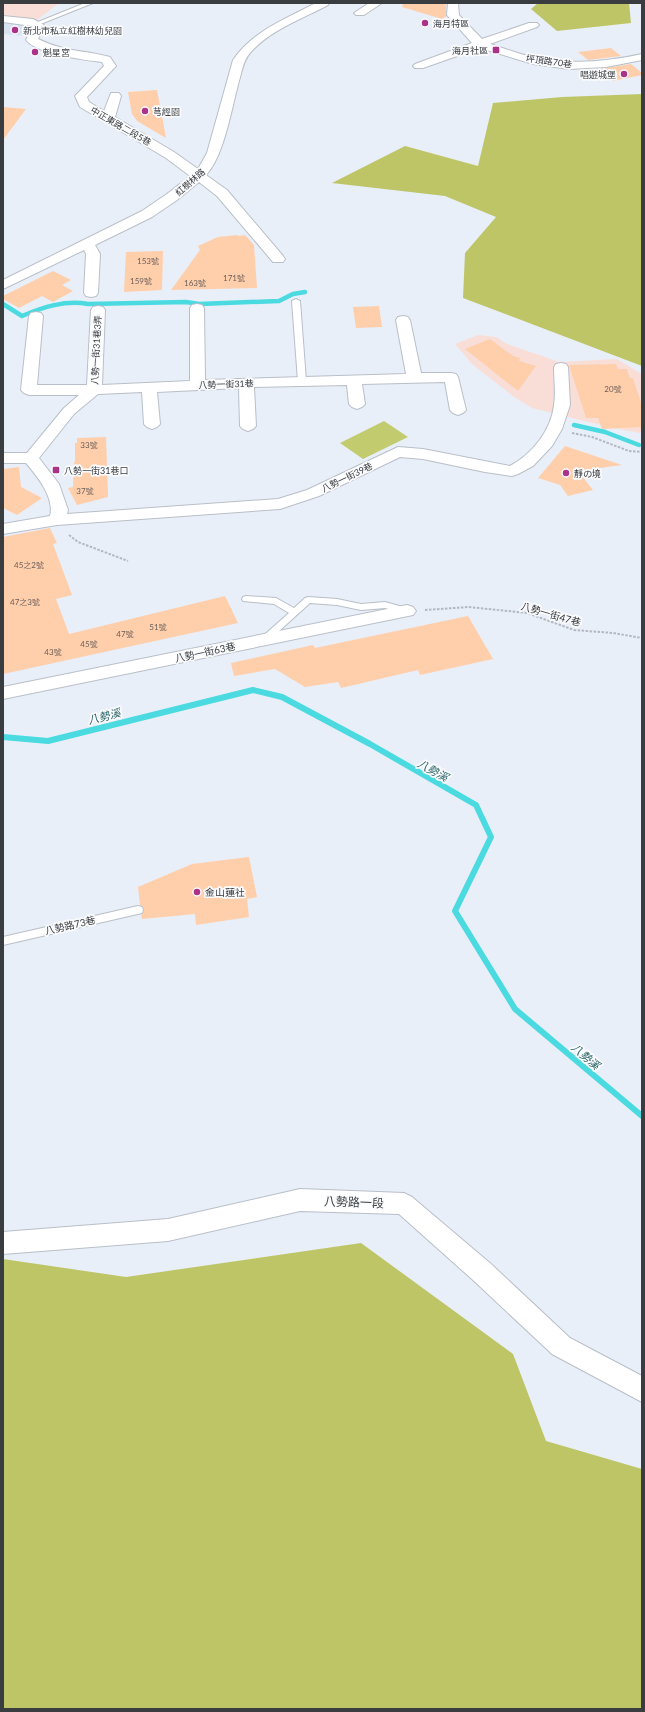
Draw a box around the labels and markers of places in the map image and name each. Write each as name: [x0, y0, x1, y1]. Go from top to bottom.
marker: 海月特區: [420, 18, 430, 28]
place label: 海月特區: [433, 18, 469, 29]
marker: 新北市私立紅樹林幼兒園: [10, 25, 20, 35]
place label: 新北市私立紅樹林幼兒園: [23, 25, 122, 36]
place label: 海月社區: [452, 45, 488, 56]
marker: 海月社區: [491, 45, 501, 55]
marker: 魁星宮: [30, 47, 40, 57]
place label: 魁星宮: [43, 47, 70, 58]
place label: 唱遊城堡: [580, 69, 616, 80]
marker: 唱遊城堡: [619, 69, 629, 79]
marker: 芎經園: [140, 106, 150, 116]
place label: 芎經園: [153, 106, 180, 117]
marker: 八勢一街31巷口: [51, 465, 61, 475]
place label: 八勢一街31巷口: [64, 465, 128, 476]
marker: 靜の境: [561, 468, 571, 478]
place label: 靜の境: [574, 468, 601, 479]
place label: 金山蓮社: [205, 886, 245, 898]
marker: 金山蓮社: [192, 887, 202, 897]

